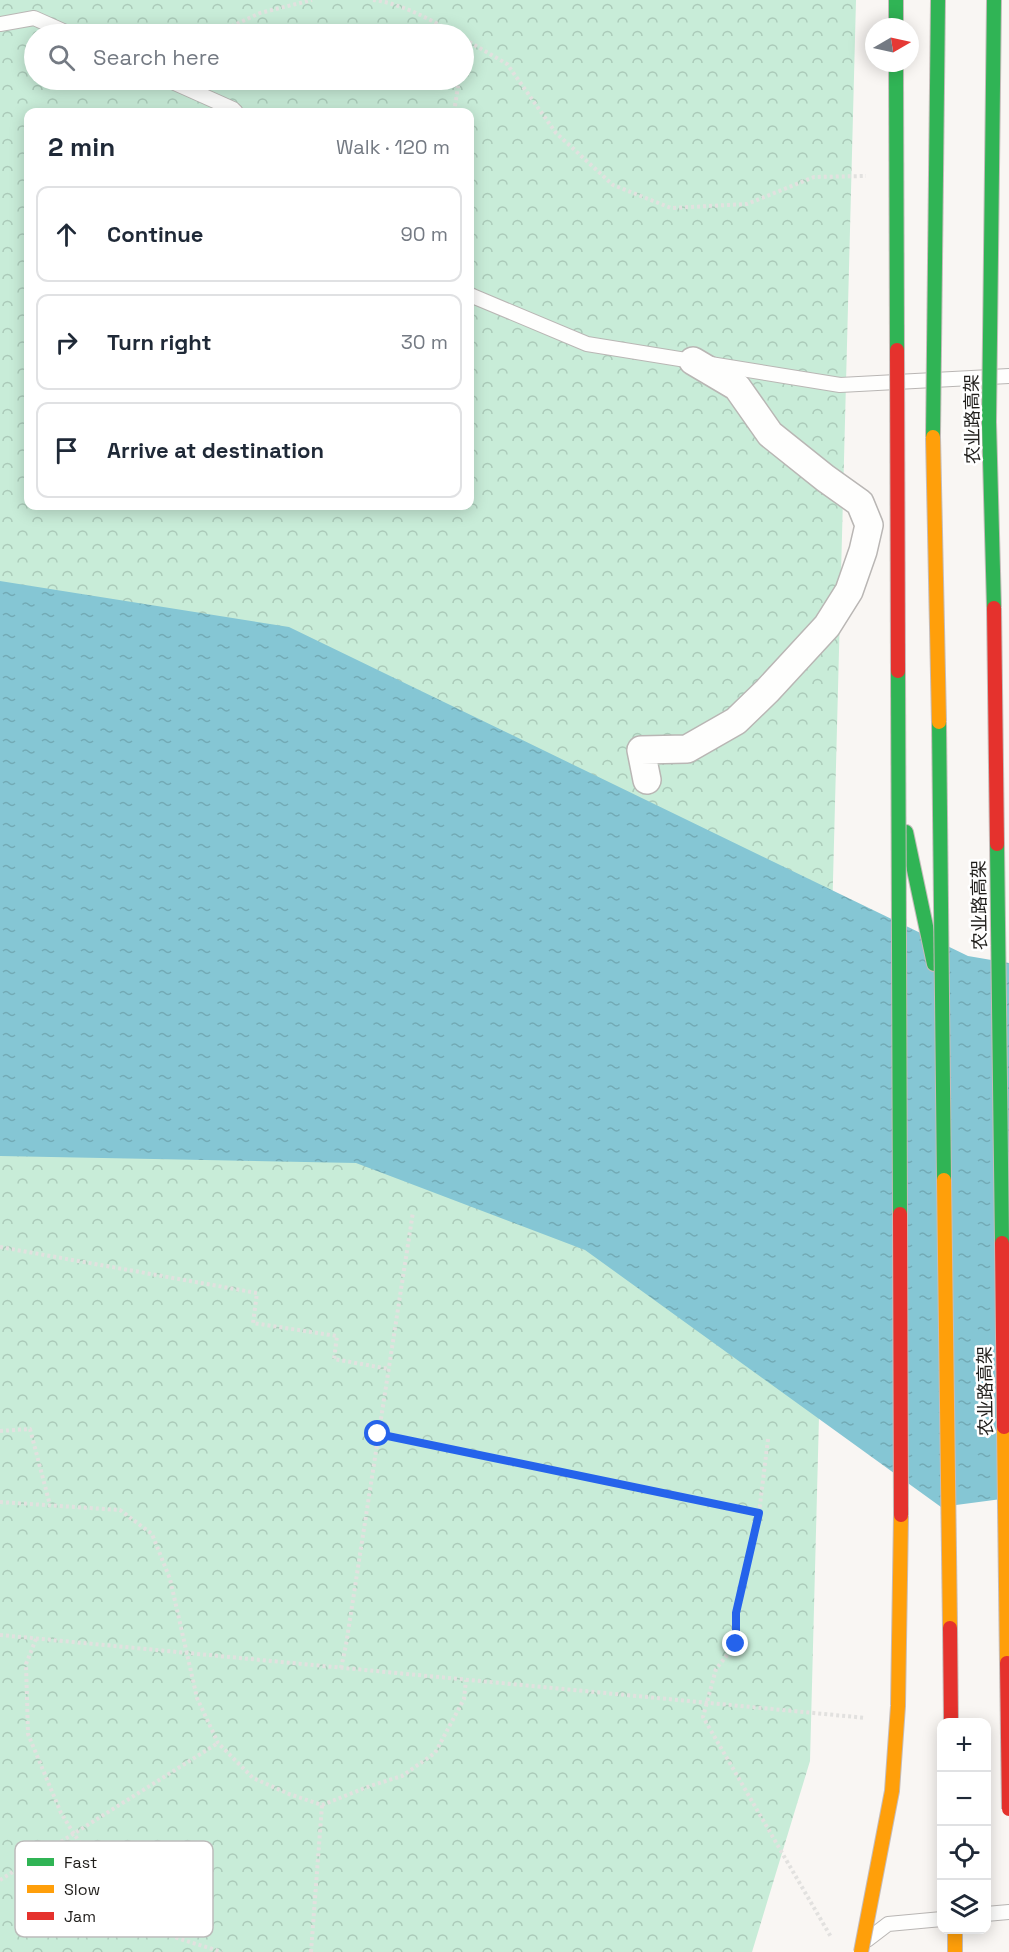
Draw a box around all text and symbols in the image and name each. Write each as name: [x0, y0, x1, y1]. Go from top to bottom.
north arrow: [865, 18, 919, 72]
search box: [24, 24, 474, 90]
icon: search: [45, 41, 78, 74]
text: Search here: [93, 43, 220, 71]
text: 2 min: [48, 130, 115, 164]
text: Walk · 120 m: [336, 134, 450, 160]
icon: ahead: [50, 218, 83, 251]
text: Continue: [107, 220, 203, 248]
text: 90 m: [401, 221, 448, 247]
icon: right: [50, 326, 83, 359]
text: Turn right: [107, 328, 212, 356]
text: 30 m: [401, 329, 448, 355]
street label: 农业路高架: [960, 374, 984, 464]
icon: arrive: [50, 434, 83, 467]
text: Arrive at destination: [107, 436, 324, 464]
street label: 农业路高架: [967, 860, 991, 950]
street label: 农业路高架: [973, 1346, 997, 1436]
route start: [364, 1420, 390, 1446]
route end: [722, 1630, 748, 1656]
map controls: [937, 1718, 991, 1934]
button: +: [937, 1718, 991, 1772]
button: −: [937, 1772, 991, 1826]
button: locate: [937, 1826, 991, 1880]
legend: [15, 1841, 213, 1937]
text: Fast: [64, 1852, 97, 1873]
text: Slow: [64, 1879, 100, 1900]
button: layers: [937, 1880, 991, 1934]
text: Jam: [64, 1906, 96, 1927]

